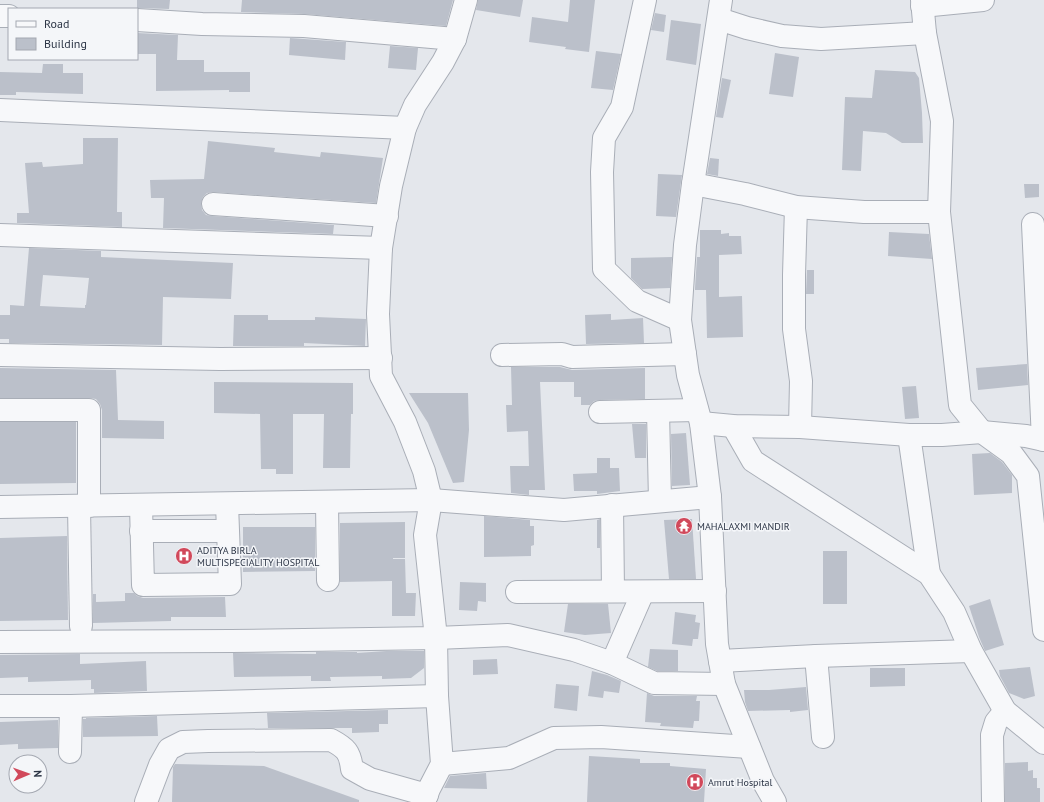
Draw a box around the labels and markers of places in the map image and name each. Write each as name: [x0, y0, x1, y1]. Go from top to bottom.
temple icon: MAHALAXMI MANDIR: [674, 516, 694, 536]
place label: MAHALAXMI MANDIR: [697, 520, 790, 533]
place label: ADITYA BIRLA MULTISPECIALITY HOSPITAL: [197, 544, 319, 569]
hospital icon: ADITYA BIRLA MULTISPECIALITY HOSPITAL: [174, 546, 194, 566]
hospital icon: Amrut Hospital: [685, 772, 705, 792]
place label: Amrut Hospital: [708, 776, 773, 789]

